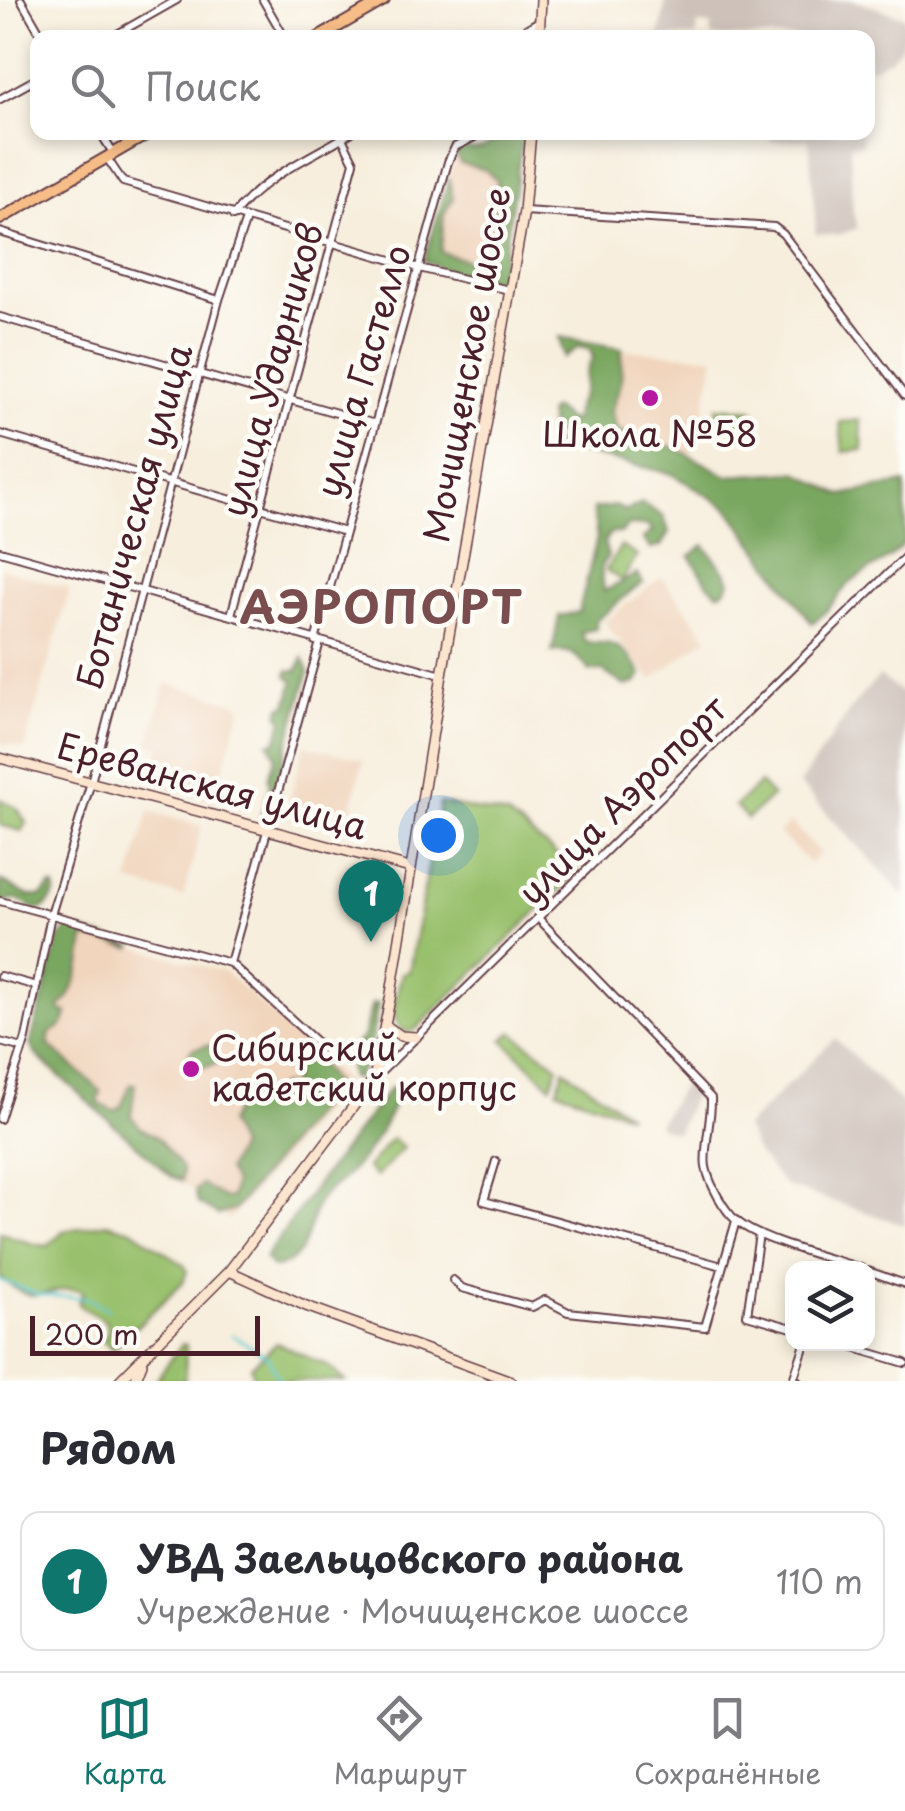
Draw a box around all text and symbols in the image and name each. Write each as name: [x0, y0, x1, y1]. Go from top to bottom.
search box: [30, 30, 875, 140]
text: Поиск: [145, 57, 260, 114]
icon: search: [65, 58, 120, 113]
street label: Мочищенское шоссе: [408, 183, 523, 546]
street label: улица Ударников: [206, 217, 335, 522]
street label: улица Гастелло: [300, 238, 423, 503]
street label: Ботаническая улица: [61, 338, 204, 695]
marker: Школа №58: [639, 387, 661, 409]
place label: Школа №58: [542, 406, 758, 459]
district label: АЭРОПОРТ: [240, 571, 524, 639]
street label: улица Аэропорт: [505, 682, 739, 916]
street label: Ереванская улица: [52, 718, 373, 851]
your location: [413, 810, 464, 861]
pin: 1: [338, 860, 404, 942]
place label: Сибирский кадетский корпус: [211, 1020, 517, 1113]
marker: Сибирский кадетский корпус: [180, 1058, 202, 1080]
map controls: [785, 1261, 875, 1351]
button: layers: [785, 1261, 875, 1351]
scale bar: [30, 1311, 260, 1356]
text: 200 m: [45, 1312, 138, 1355]
text: Рядом: [40, 1415, 177, 1478]
text: УВД Заельцовского района: [137, 1529, 683, 1586]
text: 1: [67, 1557, 82, 1605]
text: 110 m: [776, 1557, 863, 1605]
text: Учреждение · Мочищенское шоссе: [137, 1586, 689, 1634]
tab: Карта: [84, 1691, 166, 1794]
tab: Маршрут: [334, 1691, 466, 1794]
tab: Сохранённые: [634, 1691, 821, 1794]

